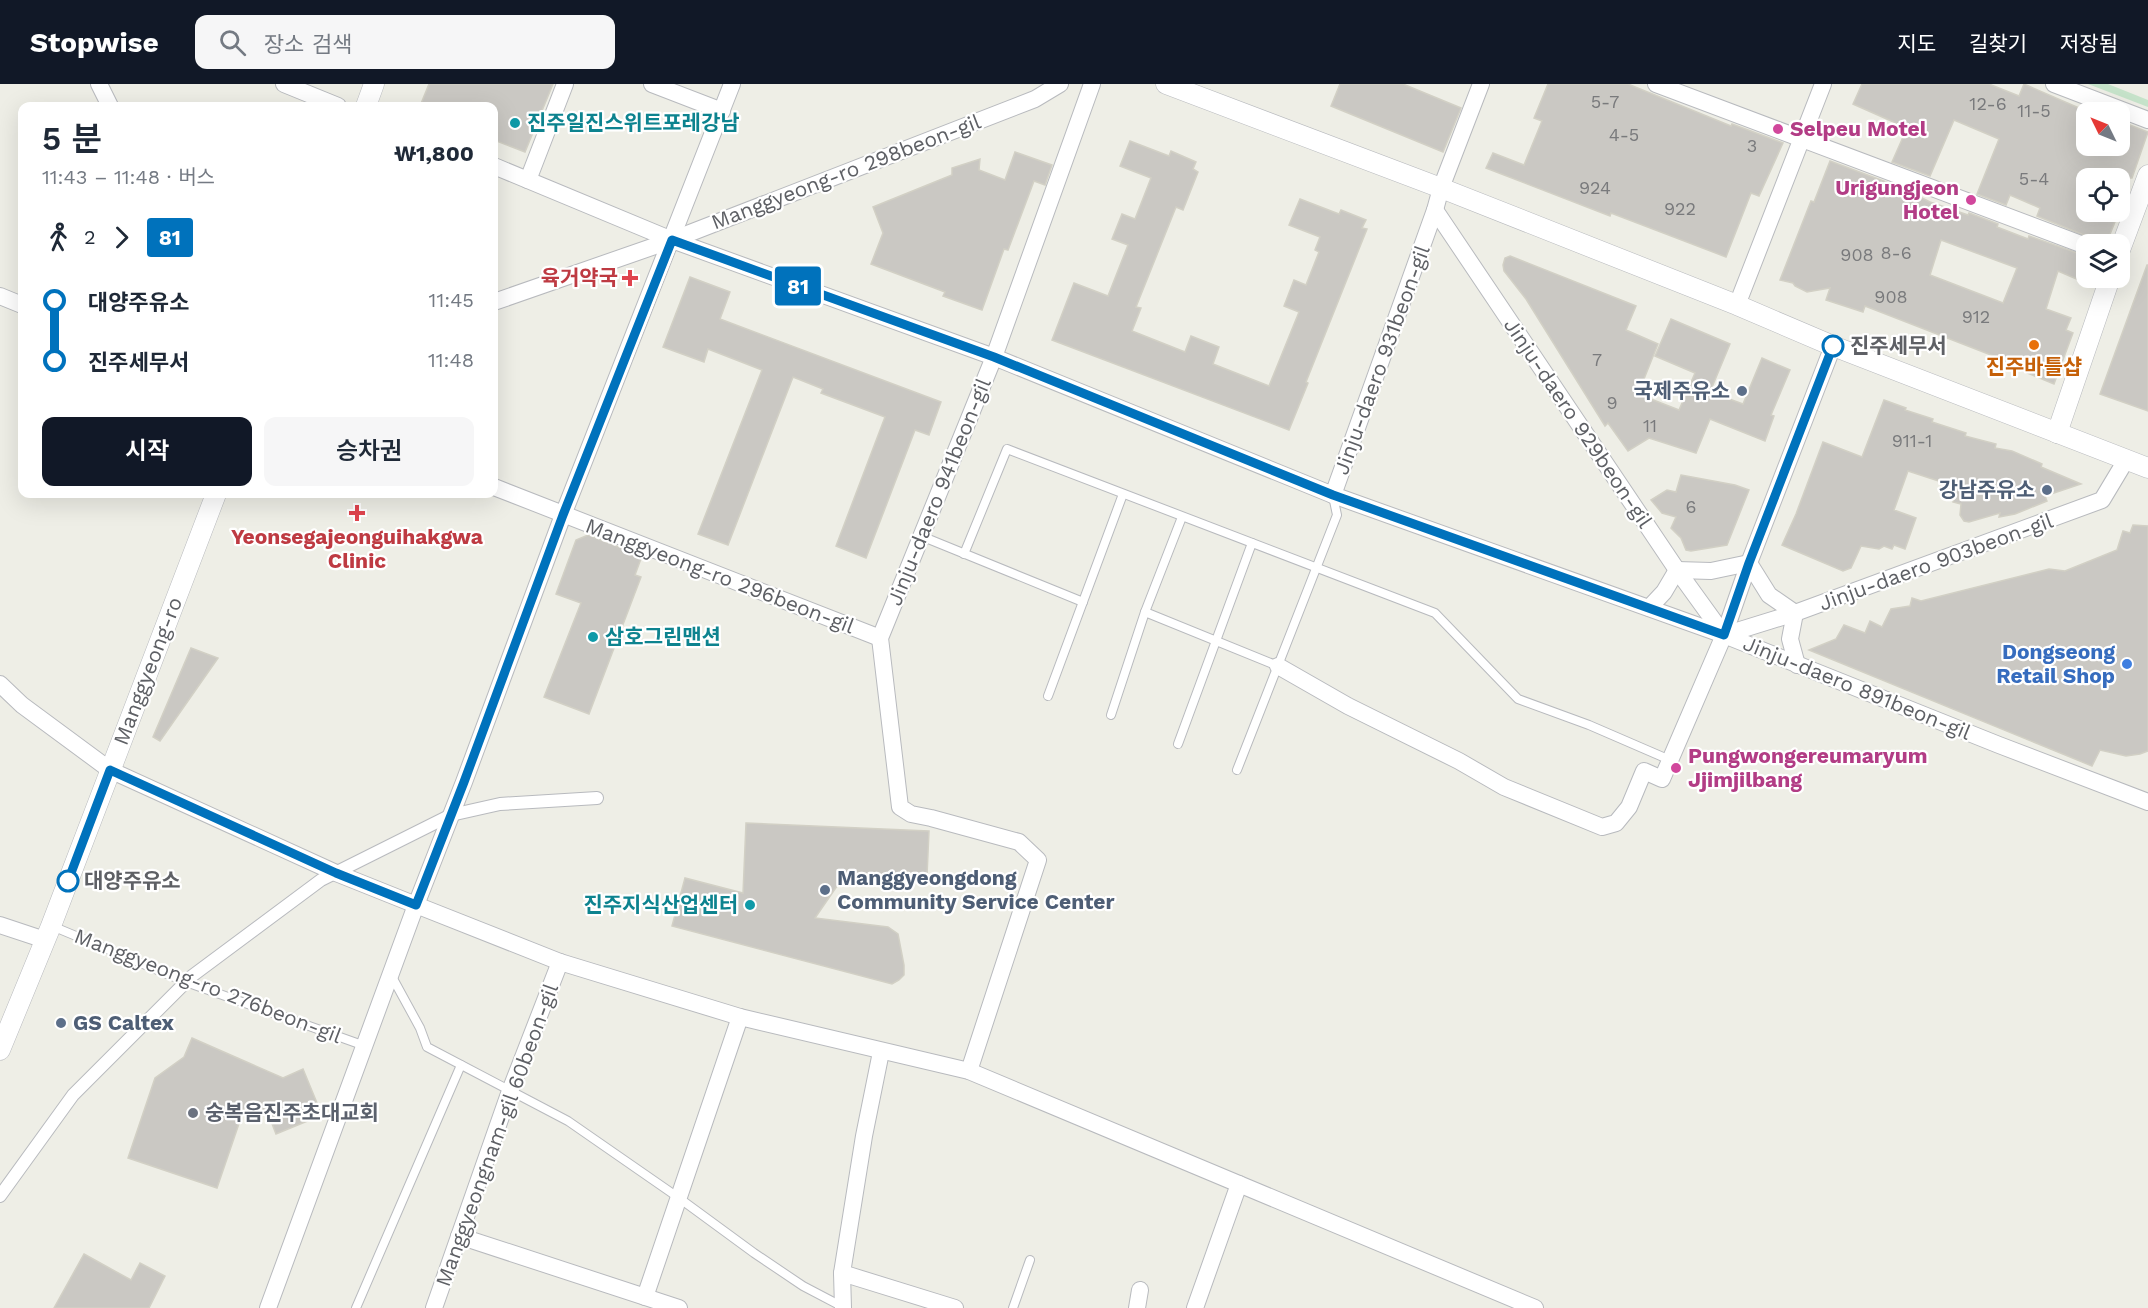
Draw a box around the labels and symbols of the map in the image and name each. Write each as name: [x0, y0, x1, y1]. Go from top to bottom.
house number: 5-7: [1591, 91, 1619, 112]
house number: 12-6: [1969, 93, 2007, 114]
house number: 11-5: [2017, 100, 2051, 121]
north arrow: [2076, 102, 2130, 156]
street label: Manggyeong-ro 298beon-gil: [708, 108, 985, 235]
place label: 진주일진스위트포레강남: [527, 110, 740, 135]
marker: 진주일진스위트포레강남: [508, 116, 522, 130]
place label: Selpeu Motel: [1790, 116, 1927, 141]
marker: Selpeu Motel: [1771, 122, 1785, 136]
house number: 4-5: [1609, 124, 1639, 145]
house number: 3: [1747, 135, 1757, 156]
house number: 5-4: [2019, 168, 2049, 189]
place label: Urigungjeon Hotel: [1835, 175, 1959, 224]
house number: 924: [1579, 177, 1611, 198]
marker: Urigungjeon Hotel: [1964, 193, 1978, 207]
house number: 922: [1664, 198, 1696, 219]
street label: Jinju-daero 931beon-gil: [1328, 241, 1435, 478]
house number: 8-6: [1880, 242, 1912, 263]
house number: 908: [1840, 244, 1874, 265]
place label: 육거약국: [541, 265, 618, 290]
line badge: 81: [771, 266, 825, 306]
marker: 육거약국: [623, 271, 637, 285]
house number: 908: [1874, 286, 1908, 307]
house number: 912: [1962, 306, 1990, 327]
street label: Jinju-daero 929beon-gil: [1499, 313, 1658, 533]
place label: 진주세무서: [1850, 333, 1947, 358]
marker: 진주세무서: [1822, 335, 1844, 357]
marker: 진주바틀샵: [2027, 338, 2041, 352]
house number: 7: [1592, 349, 1602, 370]
place label: 진주바틀샵: [1986, 354, 2082, 379]
street label: Jinju-daero 941beon-gil: [881, 374, 996, 609]
place label: 국제주유소: [1633, 378, 1730, 403]
marker: 국제주유소: [1735, 384, 1749, 398]
house number: 9: [1606, 392, 1618, 413]
house number: 11: [1643, 415, 1657, 436]
house number: 911-1: [1892, 430, 1932, 451]
place label: 강남주유소: [1938, 477, 2035, 502]
marker: 강남주유소: [2040, 483, 2054, 497]
house number: 6: [1686, 496, 1696, 517]
marker: Yeonsegajeonguihakgwa Clinic: [348, 504, 366, 522]
street label: Jinju-daero 903beon-gil: [1815, 507, 2057, 616]
street label: Manggyeong-ro 296beon-gil: [582, 513, 859, 639]
place label: Yeonsegajeonguihakgwa Clinic: [231, 524, 484, 573]
street label: Manggyeong-ro: [108, 593, 187, 748]
place label: 삼호그린맨션: [605, 624, 721, 649]
marker: 삼호그린맨션: [586, 630, 600, 644]
street label: Jinju-daero 891beon-gil: [1740, 630, 1975, 745]
place label: Dongseong Retail Shop: [1996, 639, 2115, 688]
marker: Dongseong Retail Shop: [2120, 657, 2134, 671]
place label: Pungwongereumaryum Jjimjilbang: [1688, 743, 1927, 792]
marker: Pungwongereumaryum Jjimjilbang: [1669, 761, 1683, 775]
place label: Manggyeongdong Community Service Center: [837, 865, 1115, 914]
place label: 대양주유소: [84, 868, 181, 893]
marker: 대양주유소: [57, 870, 79, 892]
marker: Manggyeongdong Community Service Center: [818, 883, 832, 897]
place label: 진주지식산업센터: [583, 892, 738, 917]
marker: 진주지식산업센터: [743, 898, 757, 912]
street label: Manggyeong-ro 276beon-gil: [71, 923, 346, 1048]
street label: Manggyeongnam-gil 60beon-gil: [430, 979, 563, 1290]
place label: GS Caltex: [73, 1010, 174, 1035]
marker: GS Caltex: [54, 1016, 68, 1030]
place label: 숭복음진주초대교회: [205, 1100, 379, 1125]
marker: 숭복음진주초대교회: [186, 1106, 200, 1120]

